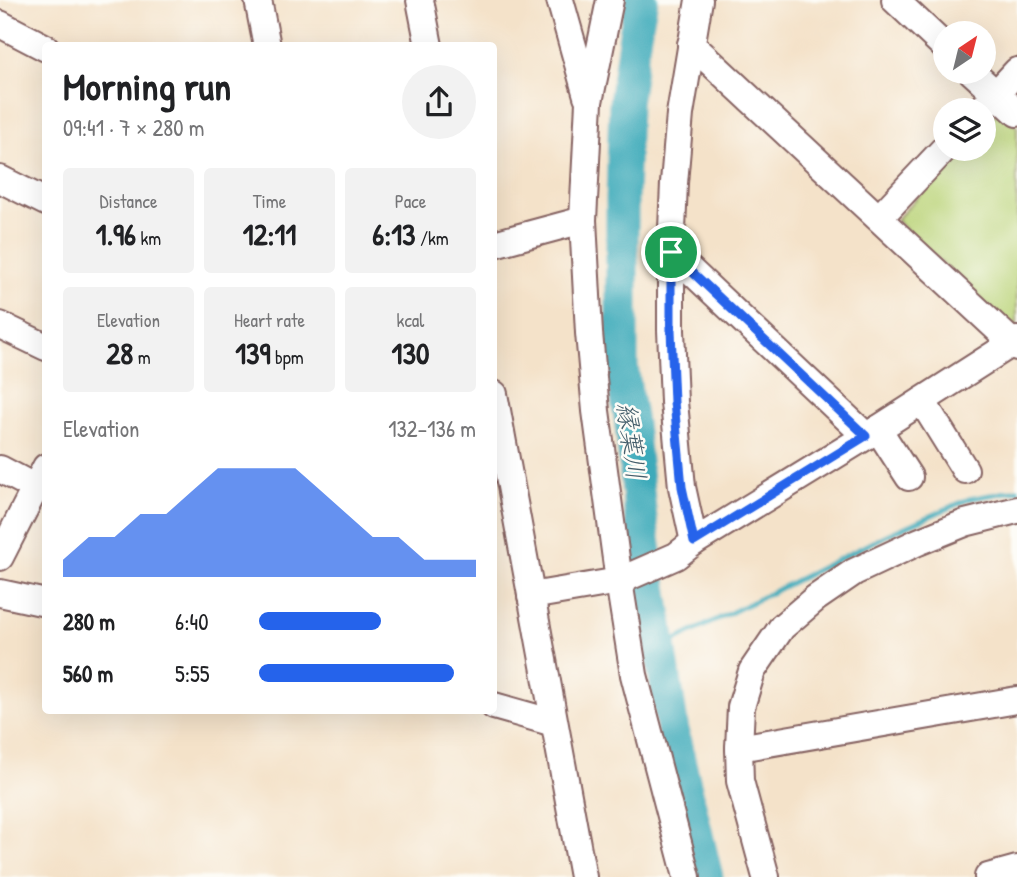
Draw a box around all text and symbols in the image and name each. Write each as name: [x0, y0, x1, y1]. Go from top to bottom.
north arrow: [933, 21, 996, 84]
map controls: [933, 21, 996, 161]
text: Morning run: [63, 60, 231, 112]
button: share: [402, 65, 476, 139]
button: layers: [933, 98, 996, 161]
text: 09:41 · 7 × 280 m: [63, 112, 204, 143]
text: Distance: [99, 188, 158, 214]
text: Time: [253, 188, 286, 214]
text: Pace: [395, 188, 426, 214]
text: 1.96: [96, 214, 136, 254]
text: 12:11: [243, 214, 296, 254]
text: 6:13: [372, 214, 416, 254]
pin: [641, 222, 701, 282]
text: km: [136, 225, 161, 251]
text: /km: [416, 225, 449, 251]
icon: arrive: [652, 233, 690, 271]
text: Elevation: [97, 307, 160, 333]
text: Heart rate: [234, 307, 305, 333]
text: kcal: [397, 307, 424, 333]
text: 28: [106, 333, 133, 373]
text: 139: [235, 333, 271, 373]
text: 130: [392, 333, 429, 373]
text: m: [133, 344, 151, 370]
text: bpm: [271, 344, 304, 370]
water label: 縁葉川: [609, 400, 655, 482]
text: Elevation: [63, 413, 139, 444]
text: 132–136 m: [388, 413, 476, 444]
text: 280 m: [63, 606, 115, 637]
text: 6:40: [175, 606, 208, 637]
text: 560 m: [63, 658, 113, 689]
text: 5:55: [175, 658, 210, 689]

